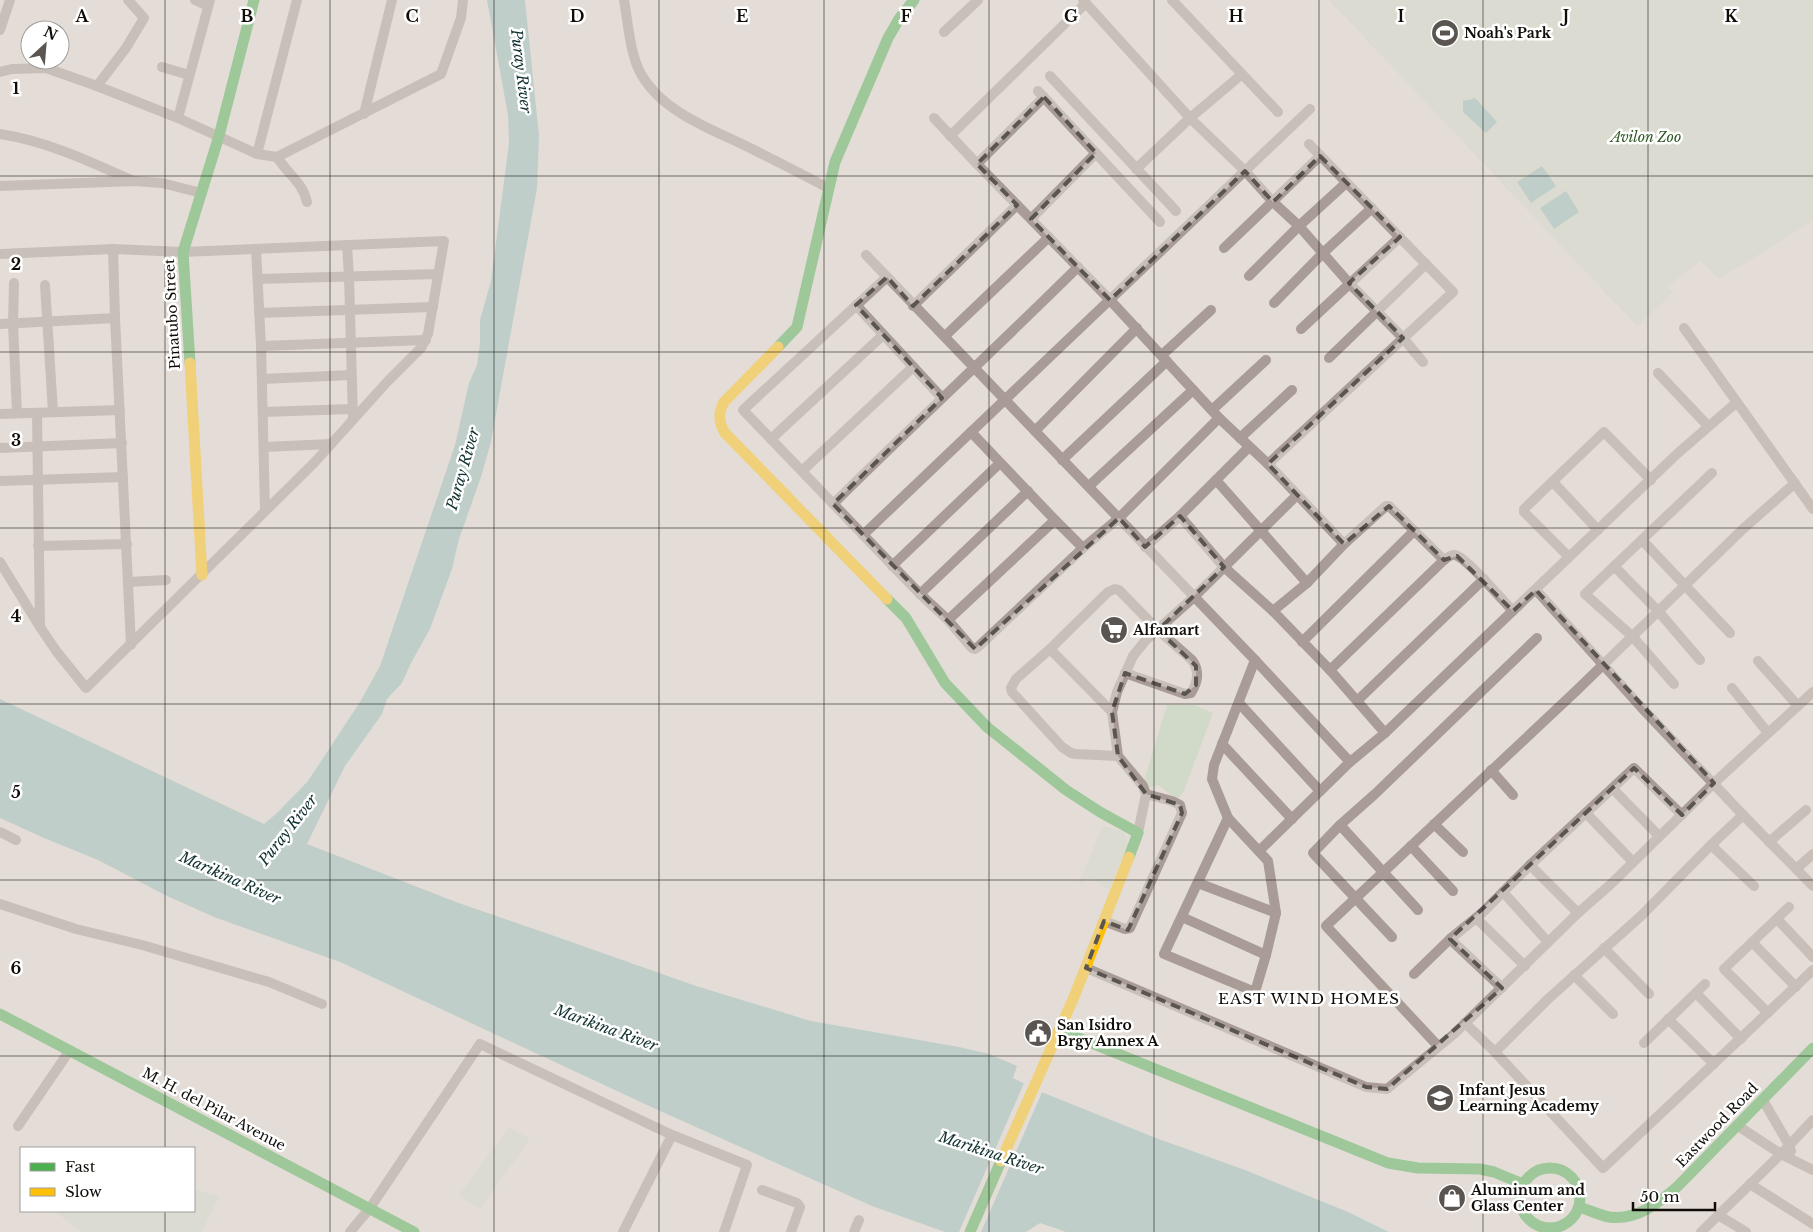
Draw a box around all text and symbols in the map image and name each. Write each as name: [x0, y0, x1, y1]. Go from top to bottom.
text: A: [75, 6, 90, 26]
text: B: [241, 6, 254, 26]
text: C: [405, 6, 419, 26]
text: D: [570, 6, 584, 26]
text: E: [736, 6, 748, 26]
text: F: [900, 6, 912, 26]
text: G: [1064, 6, 1078, 26]
text: H: [1228, 6, 1244, 26]
text: I: [1398, 6, 1405, 26]
text: J: [1560, 6, 1569, 26]
text: K: [1724, 6, 1738, 26]
sports icon: Noah's Park: [1430, 18, 1460, 48]
north arrow: [20, 20, 70, 70]
text: N: [41, 22, 61, 44]
place label: Noah's Park: [1464, 24, 1552, 42]
water label: Puray River: [507, 27, 536, 115]
text: 1: [13, 78, 20, 98]
park label: Avilon Zoo: [1609, 128, 1681, 146]
text: 2: [11, 254, 21, 274]
street label: Pinatubo Street: [160, 257, 184, 370]
water label: Puray River: [441, 425, 484, 513]
text: 3: [11, 430, 21, 450]
text: 4: [11, 606, 21, 626]
supermarket icon: Alfamart: [1099, 615, 1129, 645]
place label: Alfamart: [1132, 621, 1200, 639]
text: 5: [11, 782, 21, 802]
water label: Puray River: [253, 790, 322, 870]
water label: Marikina River: [176, 846, 285, 909]
text: 6: [11, 958, 22, 978]
district label: EAST WIND HOMES: [1218, 989, 1400, 1008]
water label: Marikina River: [551, 1000, 661, 1055]
place label: San Isidro Brgy Annex A: [1057, 1016, 1159, 1050]
public building icon: San Isidro Brgy Annex A: [1023, 1018, 1053, 1048]
street label: M. H. del Pilar Avenue: [139, 1064, 289, 1154]
street label: Eastwood Road: [1672, 1079, 1762, 1171]
place label: Infant Jesus Learning Academy: [1459, 1081, 1600, 1115]
school or university icon: Infant Jesus Learning Academy: [1425, 1083, 1455, 1113]
water label: Marikina River: [936, 1126, 1047, 1179]
legend: [20, 1147, 195, 1212]
text: Fast: [65, 1157, 96, 1176]
scale bar: [1633, 1180, 1716, 1212]
place label: Aluminum and Glass Center: [1470, 1181, 1585, 1215]
text: Slow: [65, 1182, 102, 1201]
shop icon: Aluminum and Glass Center: [1437, 1183, 1467, 1213]
text: 50 m: [1640, 1187, 1680, 1206]

